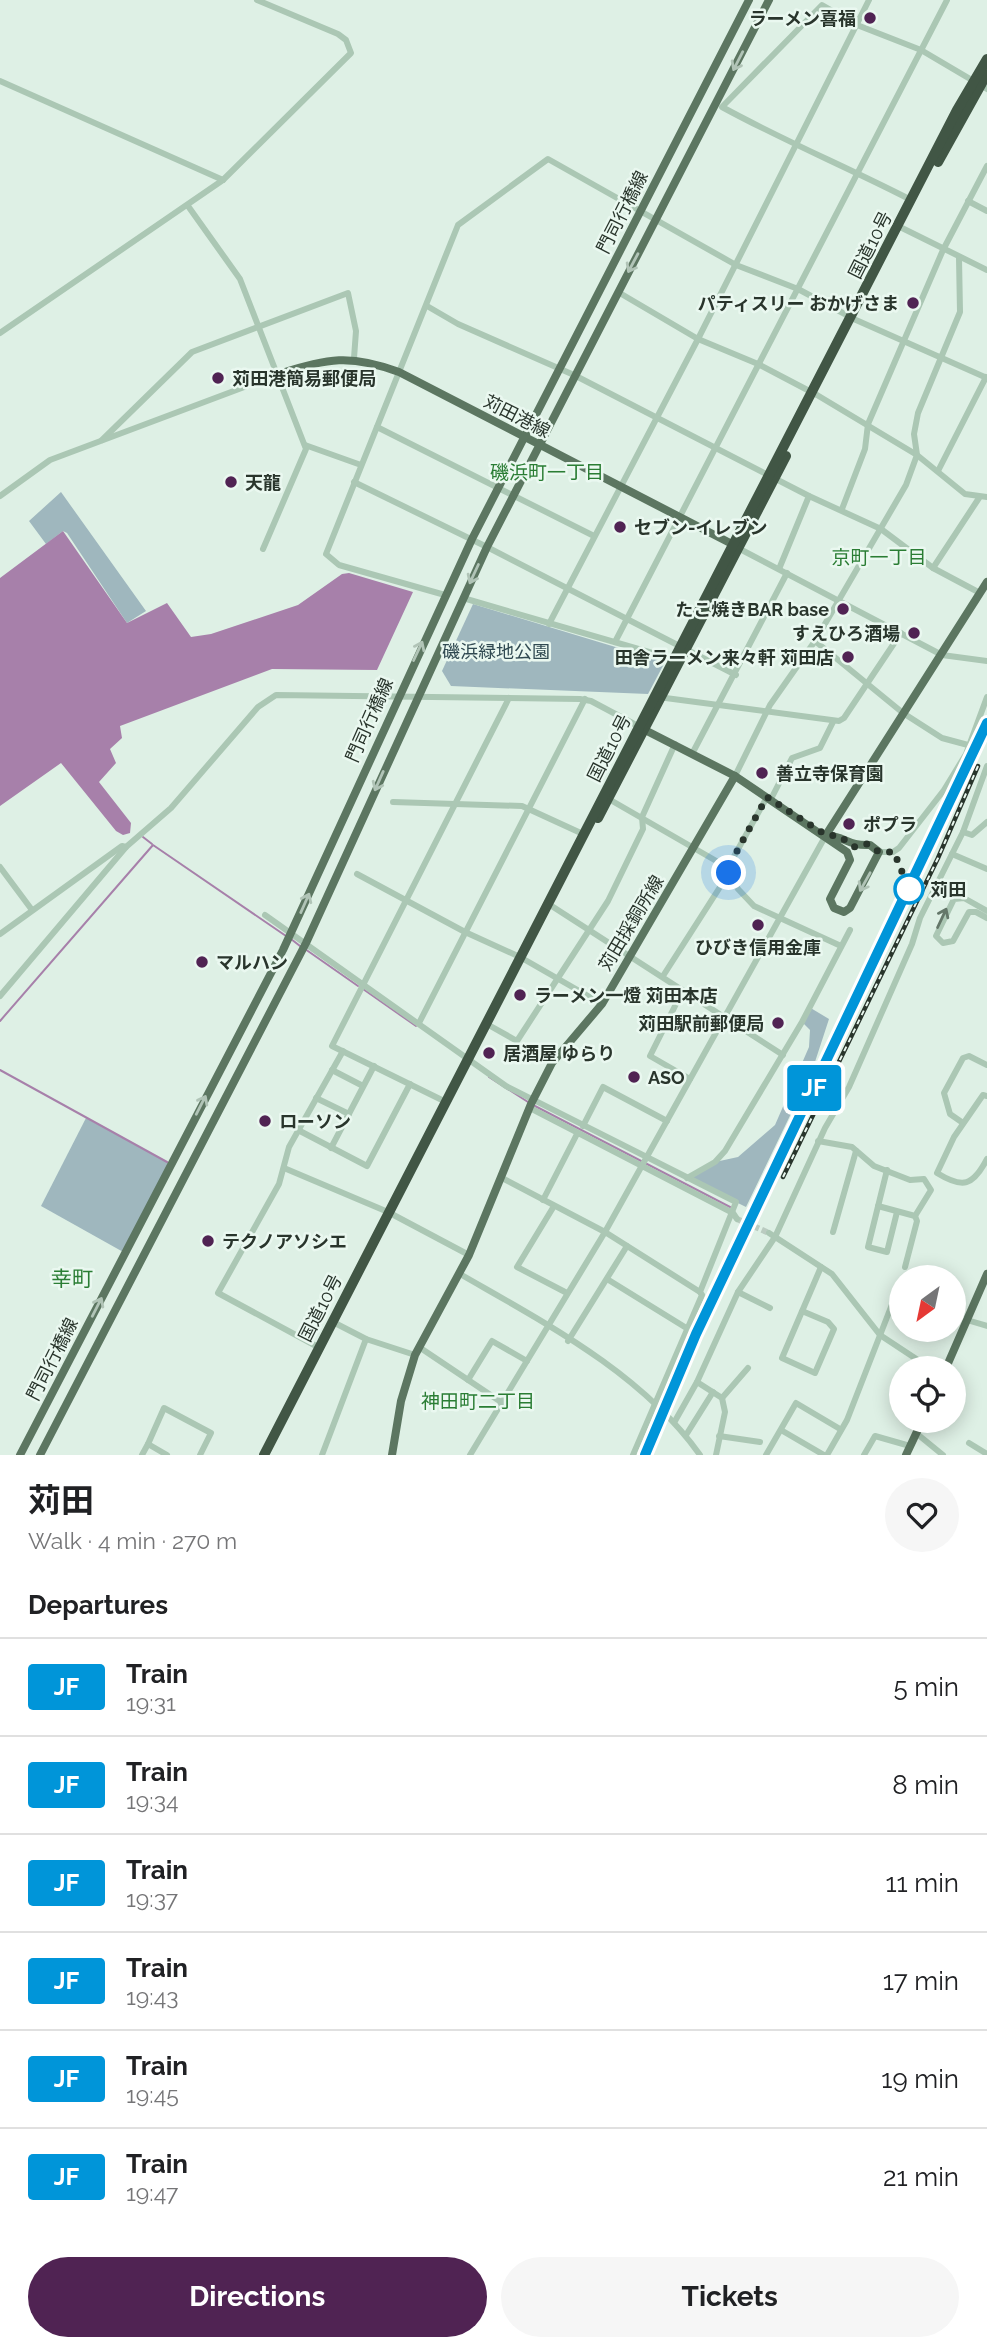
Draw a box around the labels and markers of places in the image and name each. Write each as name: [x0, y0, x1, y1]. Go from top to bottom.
place label: ラーメン喜福: [749, 8, 856, 29]
marker: ラーメン喜福: [862, 10, 878, 26]
place label: パティスリー おかげさま: [698, 293, 899, 314]
marker: パティスリー おかげさま: [905, 295, 921, 311]
place label: 苅田港簡易郵便局: [232, 368, 376, 389]
marker: 苅田港簡易郵便局: [210, 370, 226, 386]
place label: 天龍: [245, 472, 281, 493]
marker: 天龍: [223, 474, 239, 490]
place label: セブン-イレブン: [634, 517, 768, 538]
marker: セブン-イレブン: [612, 519, 628, 535]
place label: たこ焼きBAR base: [675, 599, 829, 620]
marker: たこ焼きBAR base: [835, 601, 851, 617]
place label: すえひろ酒場: [792, 623, 900, 644]
marker: すえひろ酒場: [906, 625, 922, 641]
place label: 田舎ラーメン来々軒 苅田店: [614, 647, 834, 668]
marker: 田舎ラーメン来々軒 苅田店: [840, 649, 856, 665]
place label: 善立寺保育園: [776, 763, 884, 784]
marker: 善立寺保育園: [754, 765, 770, 781]
place label: ポプラ: [863, 814, 917, 835]
marker: ポプラ: [841, 816, 857, 832]
marker: 苅田: [894, 874, 924, 904]
place label: 苅田: [930, 879, 966, 900]
marker: ひびき信用金庫: [750, 917, 766, 933]
place label: ひびき信用金庫: [695, 937, 821, 958]
place label: マルハン: [216, 952, 288, 973]
marker: マルハン: [194, 954, 210, 970]
place label: ラーメン一燈 苅田本店: [534, 985, 718, 1006]
marker: ラーメン一燈 苅田本店: [512, 987, 528, 1003]
place label: 苅田駅前郵便局: [638, 1013, 764, 1034]
marker: 苅田駅前郵便局: [770, 1015, 786, 1031]
place label: 居酒屋 ゆらり: [503, 1043, 615, 1064]
marker: 居酒屋 ゆらり: [481, 1045, 497, 1061]
place label: ASO: [648, 1067, 685, 1088]
marker: ASO: [626, 1069, 642, 1085]
place label: ローソン: [279, 1111, 351, 1132]
marker: ローソン: [257, 1113, 273, 1129]
place label: テクノアソシエ: [222, 1231, 347, 1252]
marker: テクノアソシエ: [200, 1233, 216, 1249]

